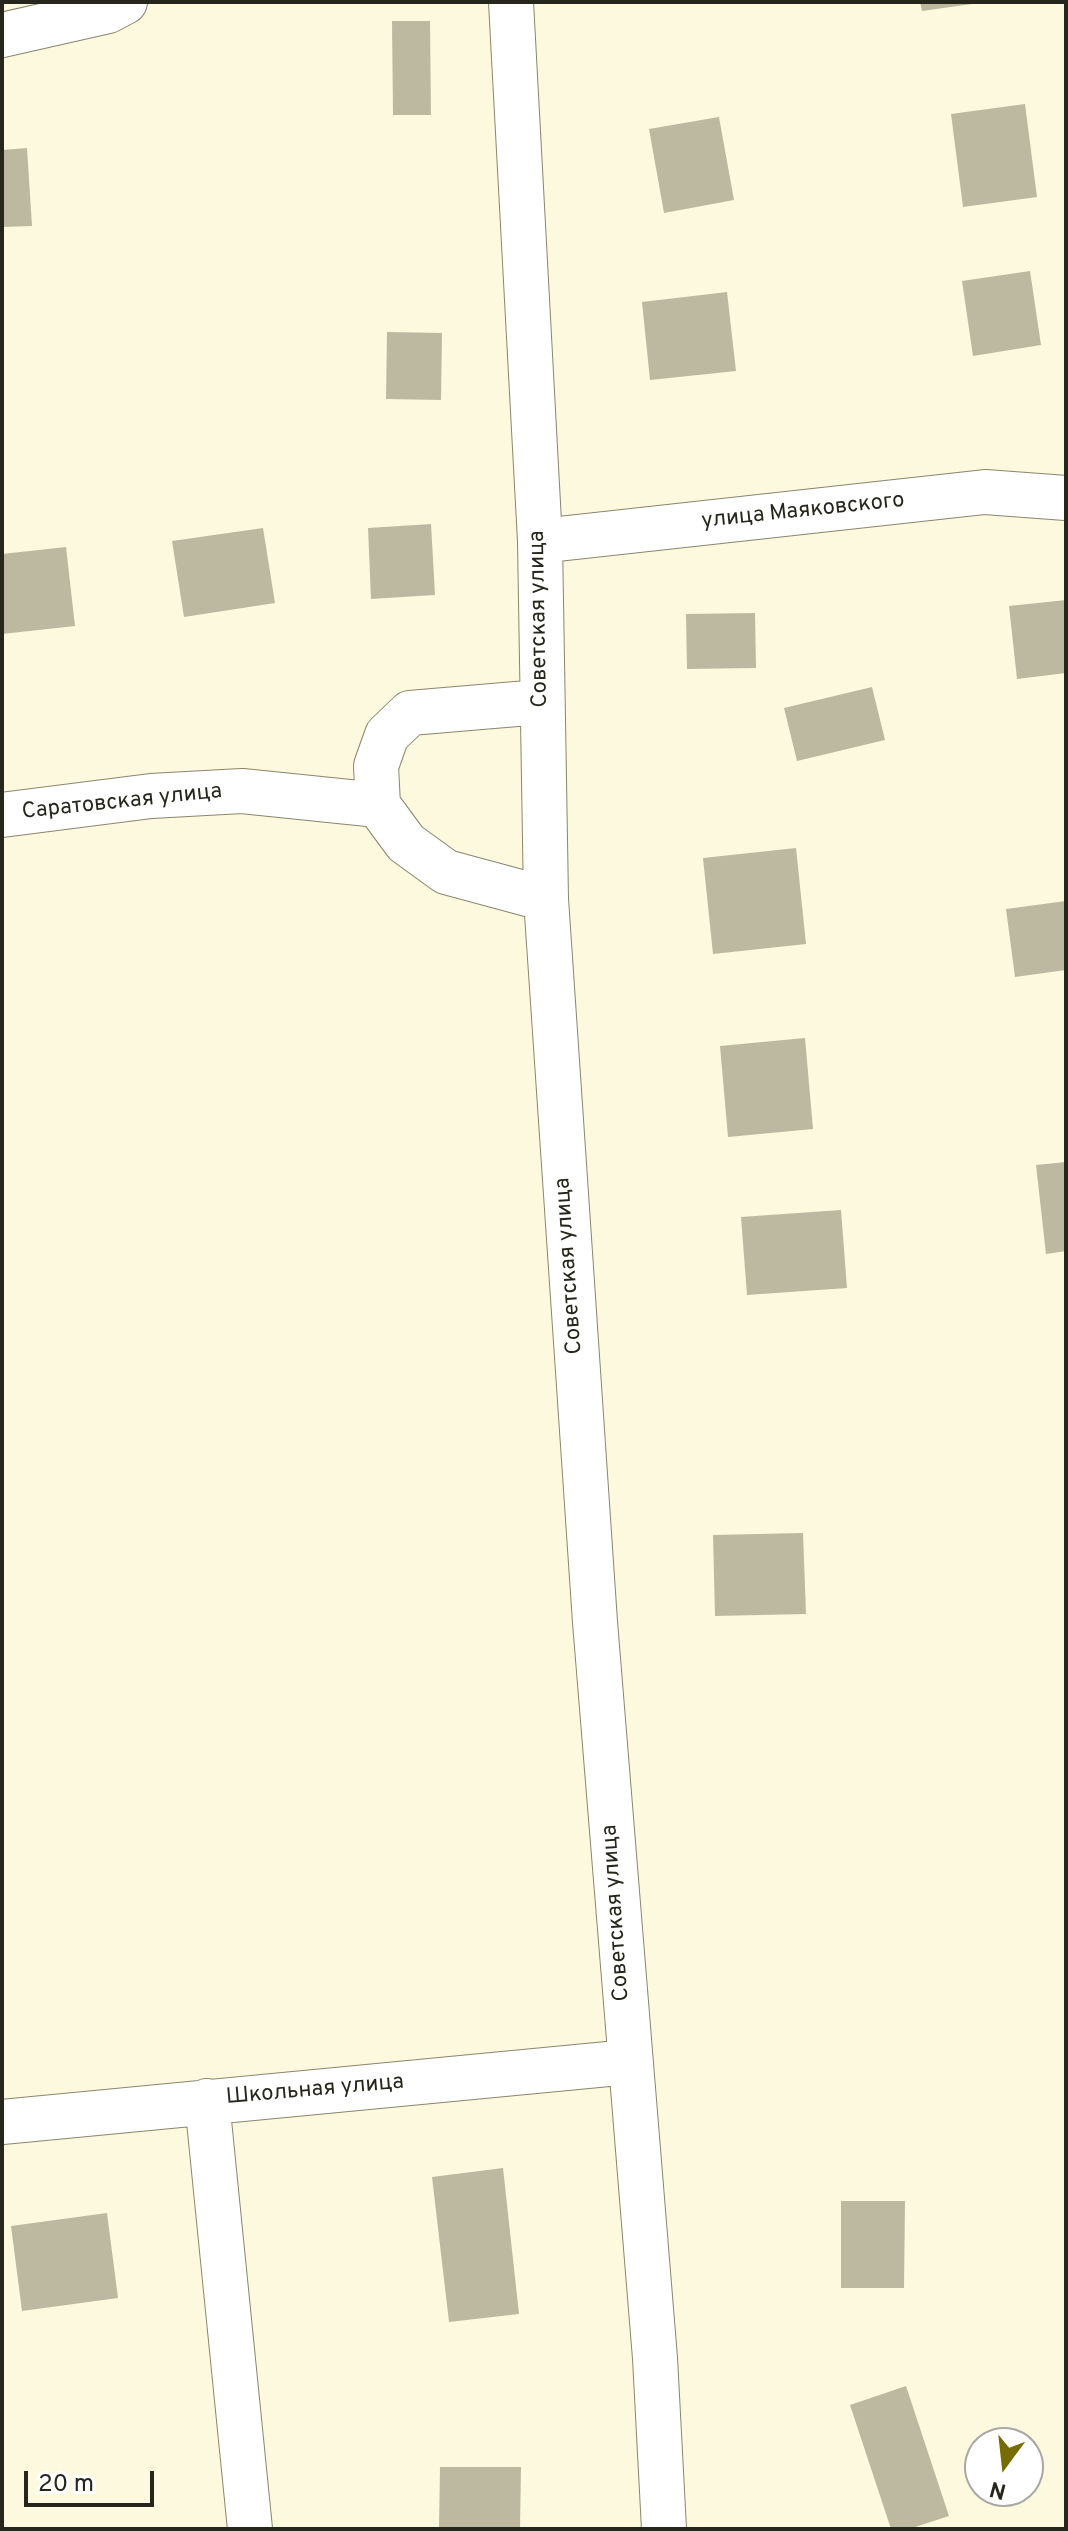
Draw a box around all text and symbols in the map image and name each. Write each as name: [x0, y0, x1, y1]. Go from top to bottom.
street label: улица Маяковского: [700, 488, 906, 536]
street label: Советская улица: [525, 530, 555, 708]
street label: Саратовская улица: [21, 779, 223, 827]
street label: Советская улица: [551, 1177, 589, 1355]
street label: Советская улица: [598, 1824, 636, 2002]
street label: Школьная улица: [225, 2070, 405, 2112]
north arrow: [964, 2427, 1044, 2507]
scale bar: [28, 2455, 158, 2505]
text: 20 m: [38, 2470, 94, 2500]
text: N: [987, 2474, 1009, 2504]

